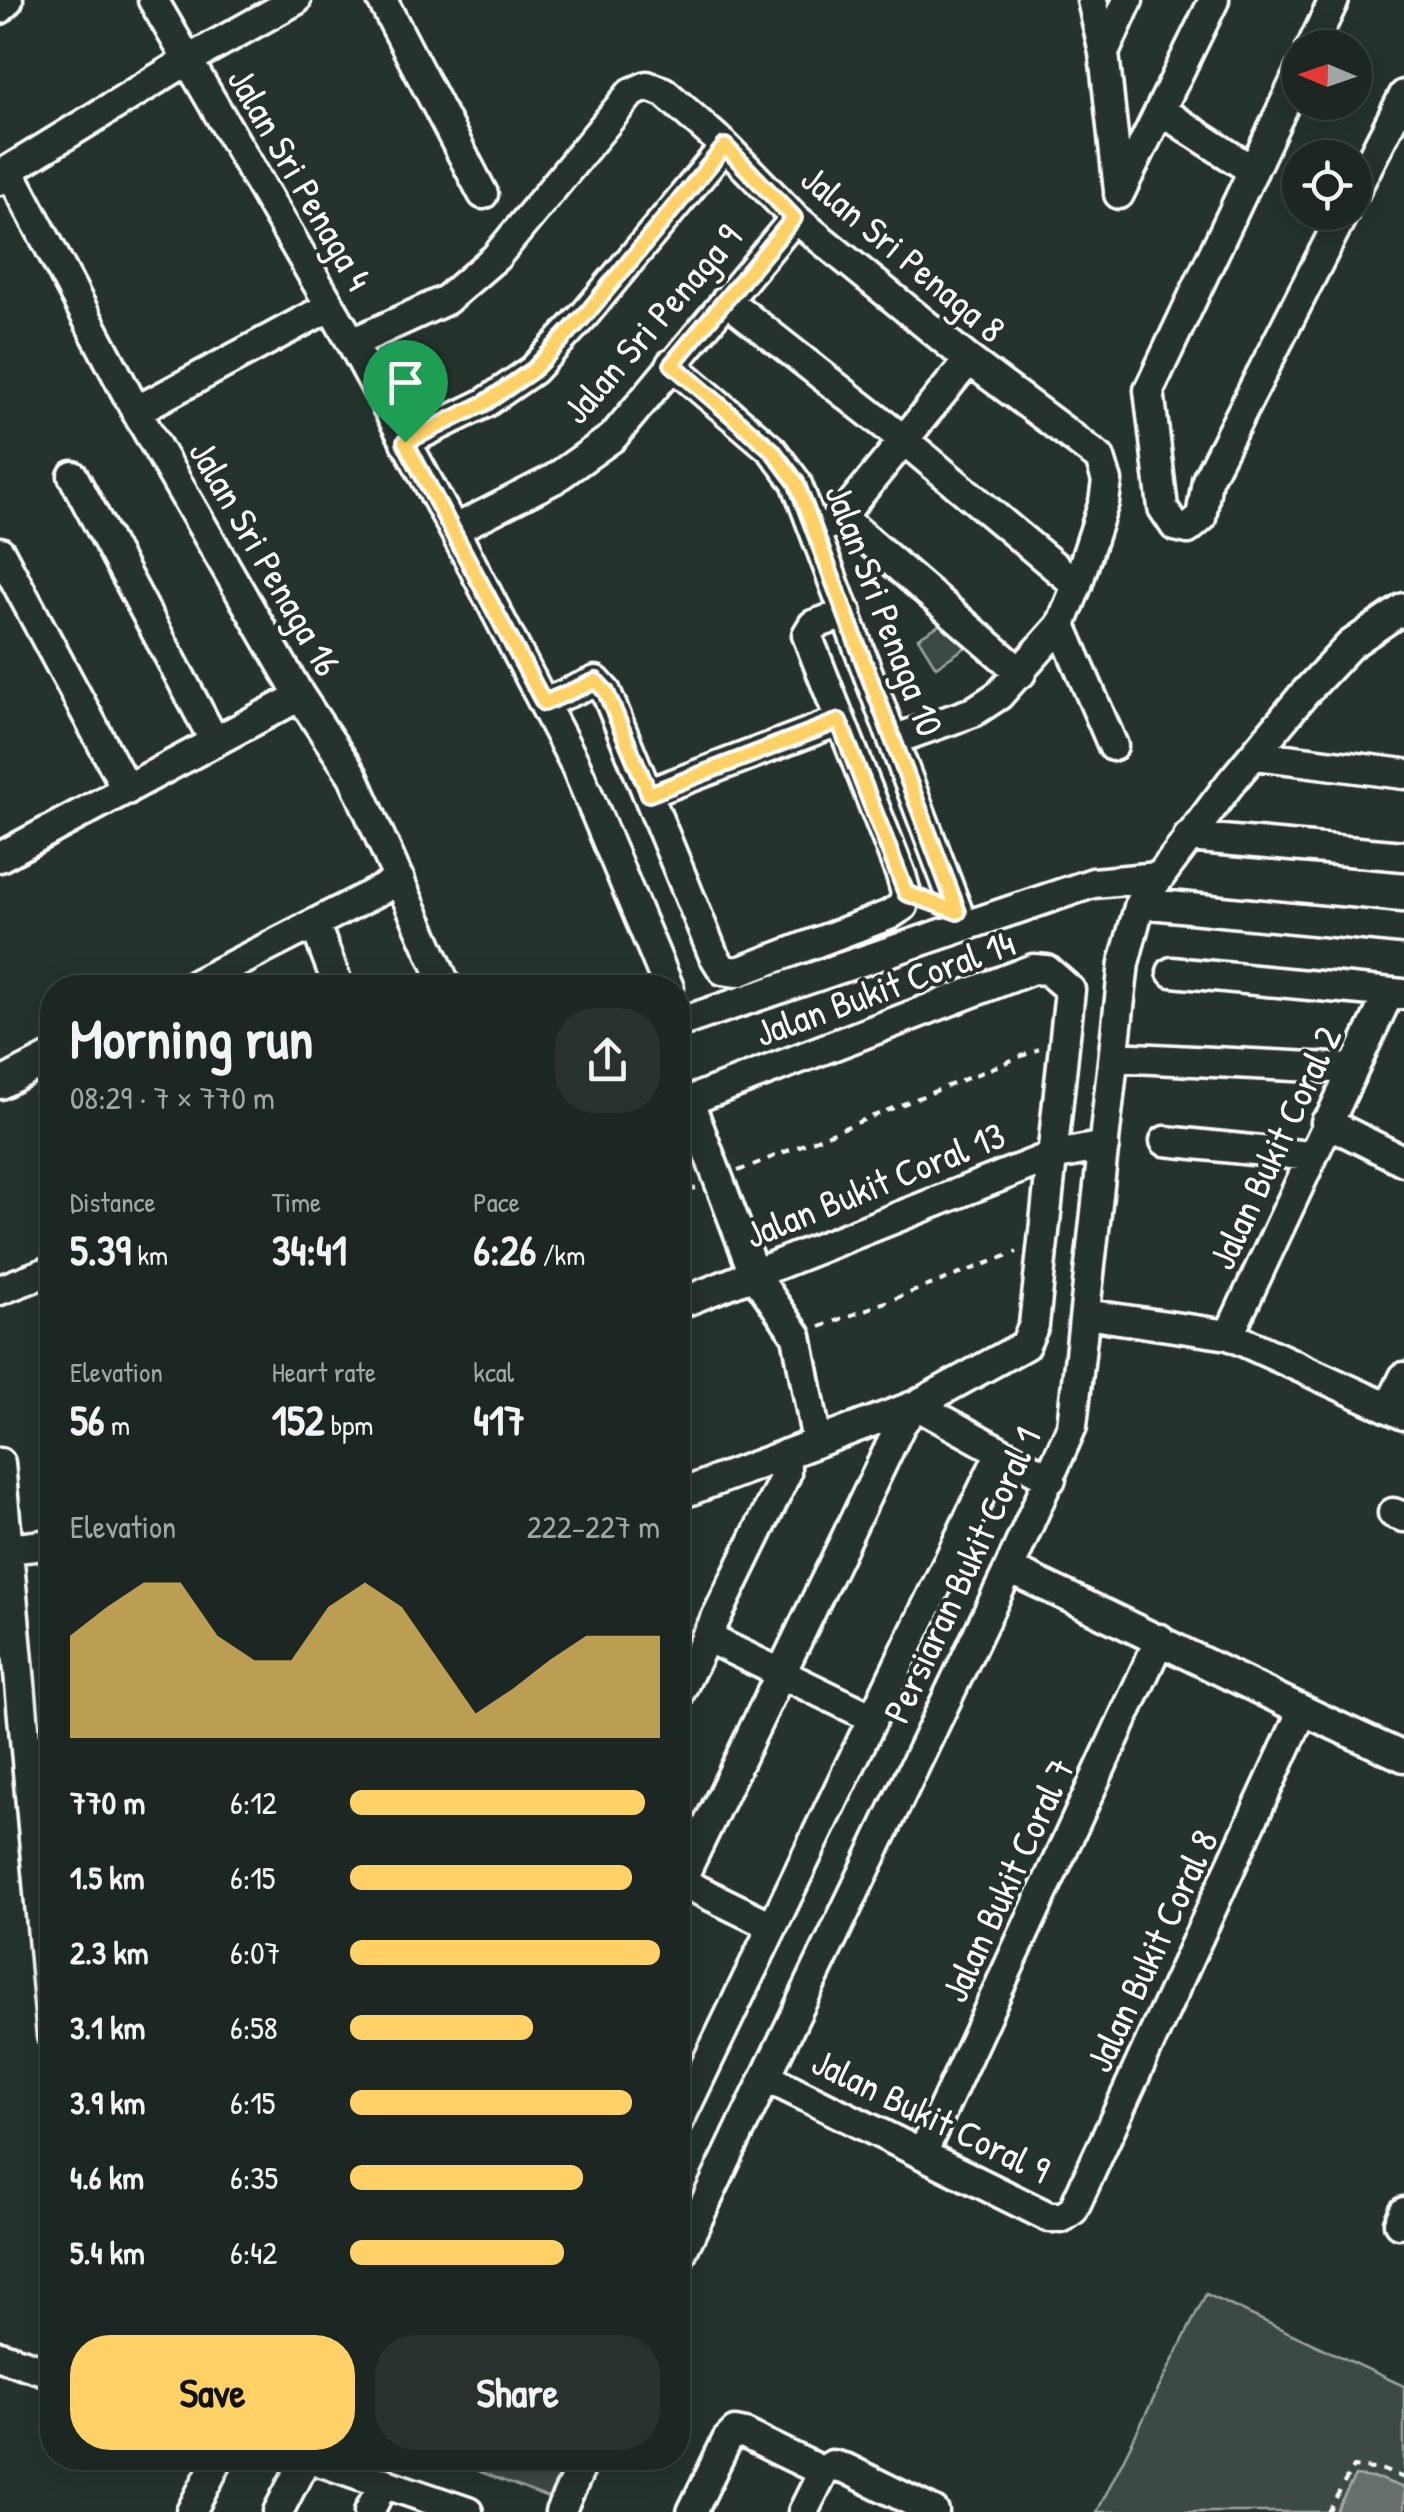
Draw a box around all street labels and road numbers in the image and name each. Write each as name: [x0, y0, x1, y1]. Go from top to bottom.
street label: Jalan Sri Penaga 4: [216, 57, 386, 300]
street label: Jalan Sri Penaga 8: [791, 152, 1017, 354]
street label: Jalan Sri Penaga 9: [550, 212, 753, 434]
street label: Jalan Sri Penaga 16: [177, 430, 354, 685]
street label: Jalan Sri Penaga 10: [813, 476, 957, 743]
street label: Jalan Bukit Coral 14: [747, 916, 1022, 1058]
street label: Jalan Bukit Coral 2: [1195, 1017, 1353, 1278]
street label: Jalan Bukit Coral 13: [737, 1108, 1012, 1260]
street label: Persiaran Bukit Coral 1: [870, 1418, 1052, 1731]
street label: Jalan Bukit Coral 7: [928, 1749, 1086, 2010]
street label: Jalan Bukit Coral 8: [1072, 1821, 1230, 2080]
street label: Jalan Bukit Coral 9: [804, 2035, 1059, 2195]

